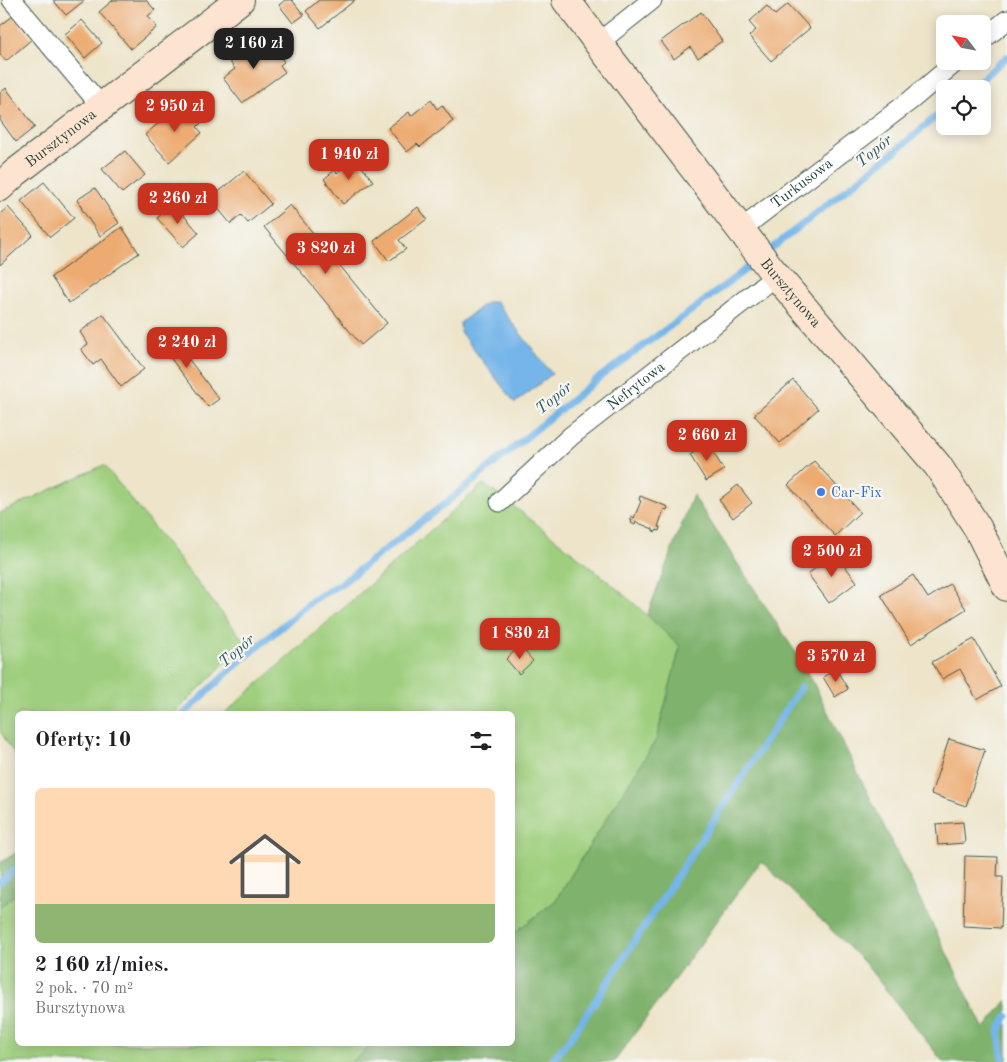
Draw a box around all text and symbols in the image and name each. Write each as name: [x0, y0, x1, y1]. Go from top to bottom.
north arrow: [936, 15, 991, 70]
map controls: [936, 15, 991, 135]
pin: 2 160 zł: [202, 28, 306, 70]
text: 2 160 zł: [225, 36, 283, 52]
button: locate: [936, 80, 991, 135]
pin: 2 950 zł: [123, 90, 227, 133]
text: 2 950 zł: [146, 99, 204, 115]
street label: Bursztynowa: [23, 107, 100, 171]
water label: Topór: [853, 132, 896, 171]
pin: 1 940 zł: [297, 138, 401, 181]
text: 1 940 zł: [320, 147, 378, 163]
street label: Turkusowa: [769, 156, 837, 212]
pin: 2 260 zł: [126, 182, 230, 225]
text: 2 260 zł: [149, 191, 207, 207]
pin: 3 820 zł: [274, 232, 378, 275]
text: 3 820 zł: [297, 241, 355, 257]
street label: Bursztynowa: [757, 256, 823, 331]
pin: 2 240 zł: [135, 326, 239, 369]
text: 2 240 zł: [158, 335, 216, 351]
street label: Nefrytowa: [605, 359, 669, 414]
water label: Topór: [533, 379, 576, 418]
pin: 2 660 zł: [655, 420, 759, 462]
text: 2 660 zł: [678, 428, 736, 444]
marker: Car-Fix: [815, 486, 827, 498]
place label: Car-Fix: [831, 486, 882, 501]
pin: 2 500 zł: [780, 536, 884, 578]
text: 2 500 zł: [803, 544, 861, 560]
pin: 1 830 zł: [468, 618, 572, 660]
text: 1 830 zł: [491, 626, 549, 642]
water label: Topór: [216, 631, 259, 671]
pin: 3 570 zł: [784, 640, 888, 683]
text: 3 570 zł: [807, 649, 865, 665]
icon: filters: [467, 727, 495, 755]
text: Oferty: 10: [35, 730, 131, 751]
icon: home: [220, 821, 310, 911]
text: 2 160 zł/mies.: [35, 955, 169, 976]
text: 2 pok. · 70 m²: [35, 981, 133, 997]
text: Bursztynowa: [35, 1001, 125, 1017]

